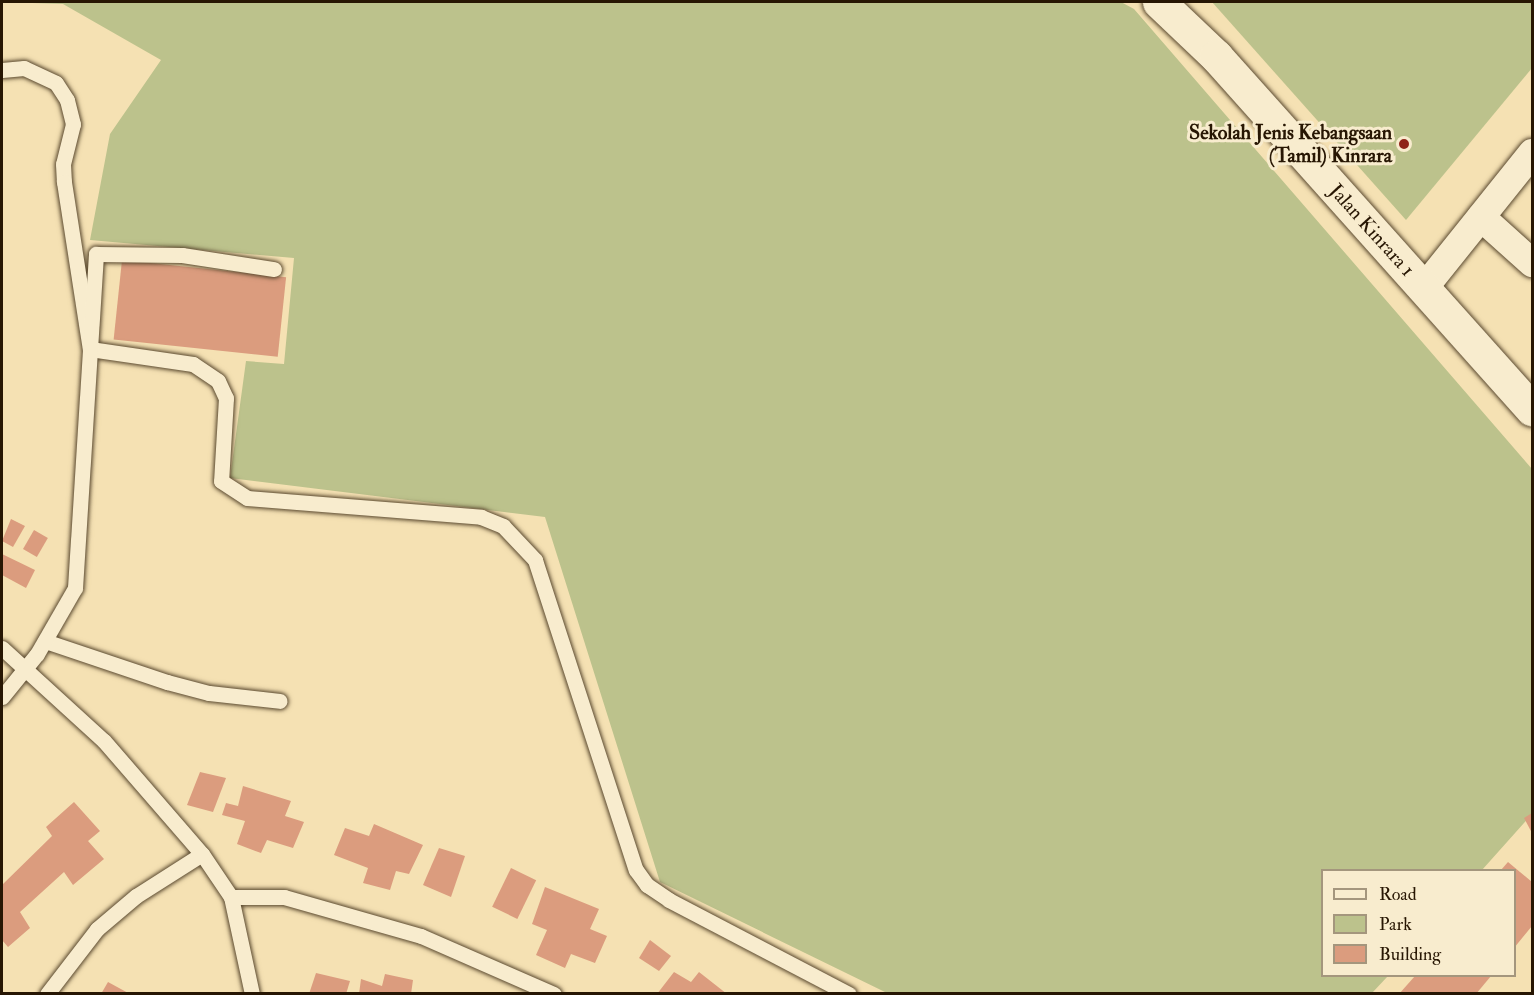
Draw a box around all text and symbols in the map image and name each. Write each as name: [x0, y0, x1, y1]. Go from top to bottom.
place label: Sekolah Jenis Kebangsaan (Tamil) Kinrara: [1189, 120, 1392, 167]
marker: Sekolah Jenis Kebangsaan (Tamil) Kinrara: [1397, 137, 1411, 151]
street label: Jalan Kinrara 1: [1324, 179, 1420, 281]
legend: [1321, 869, 1516, 977]
text: Road: [1379, 883, 1417, 906]
text: Park: [1379, 913, 1412, 936]
text: Building: [1379, 943, 1441, 966]

